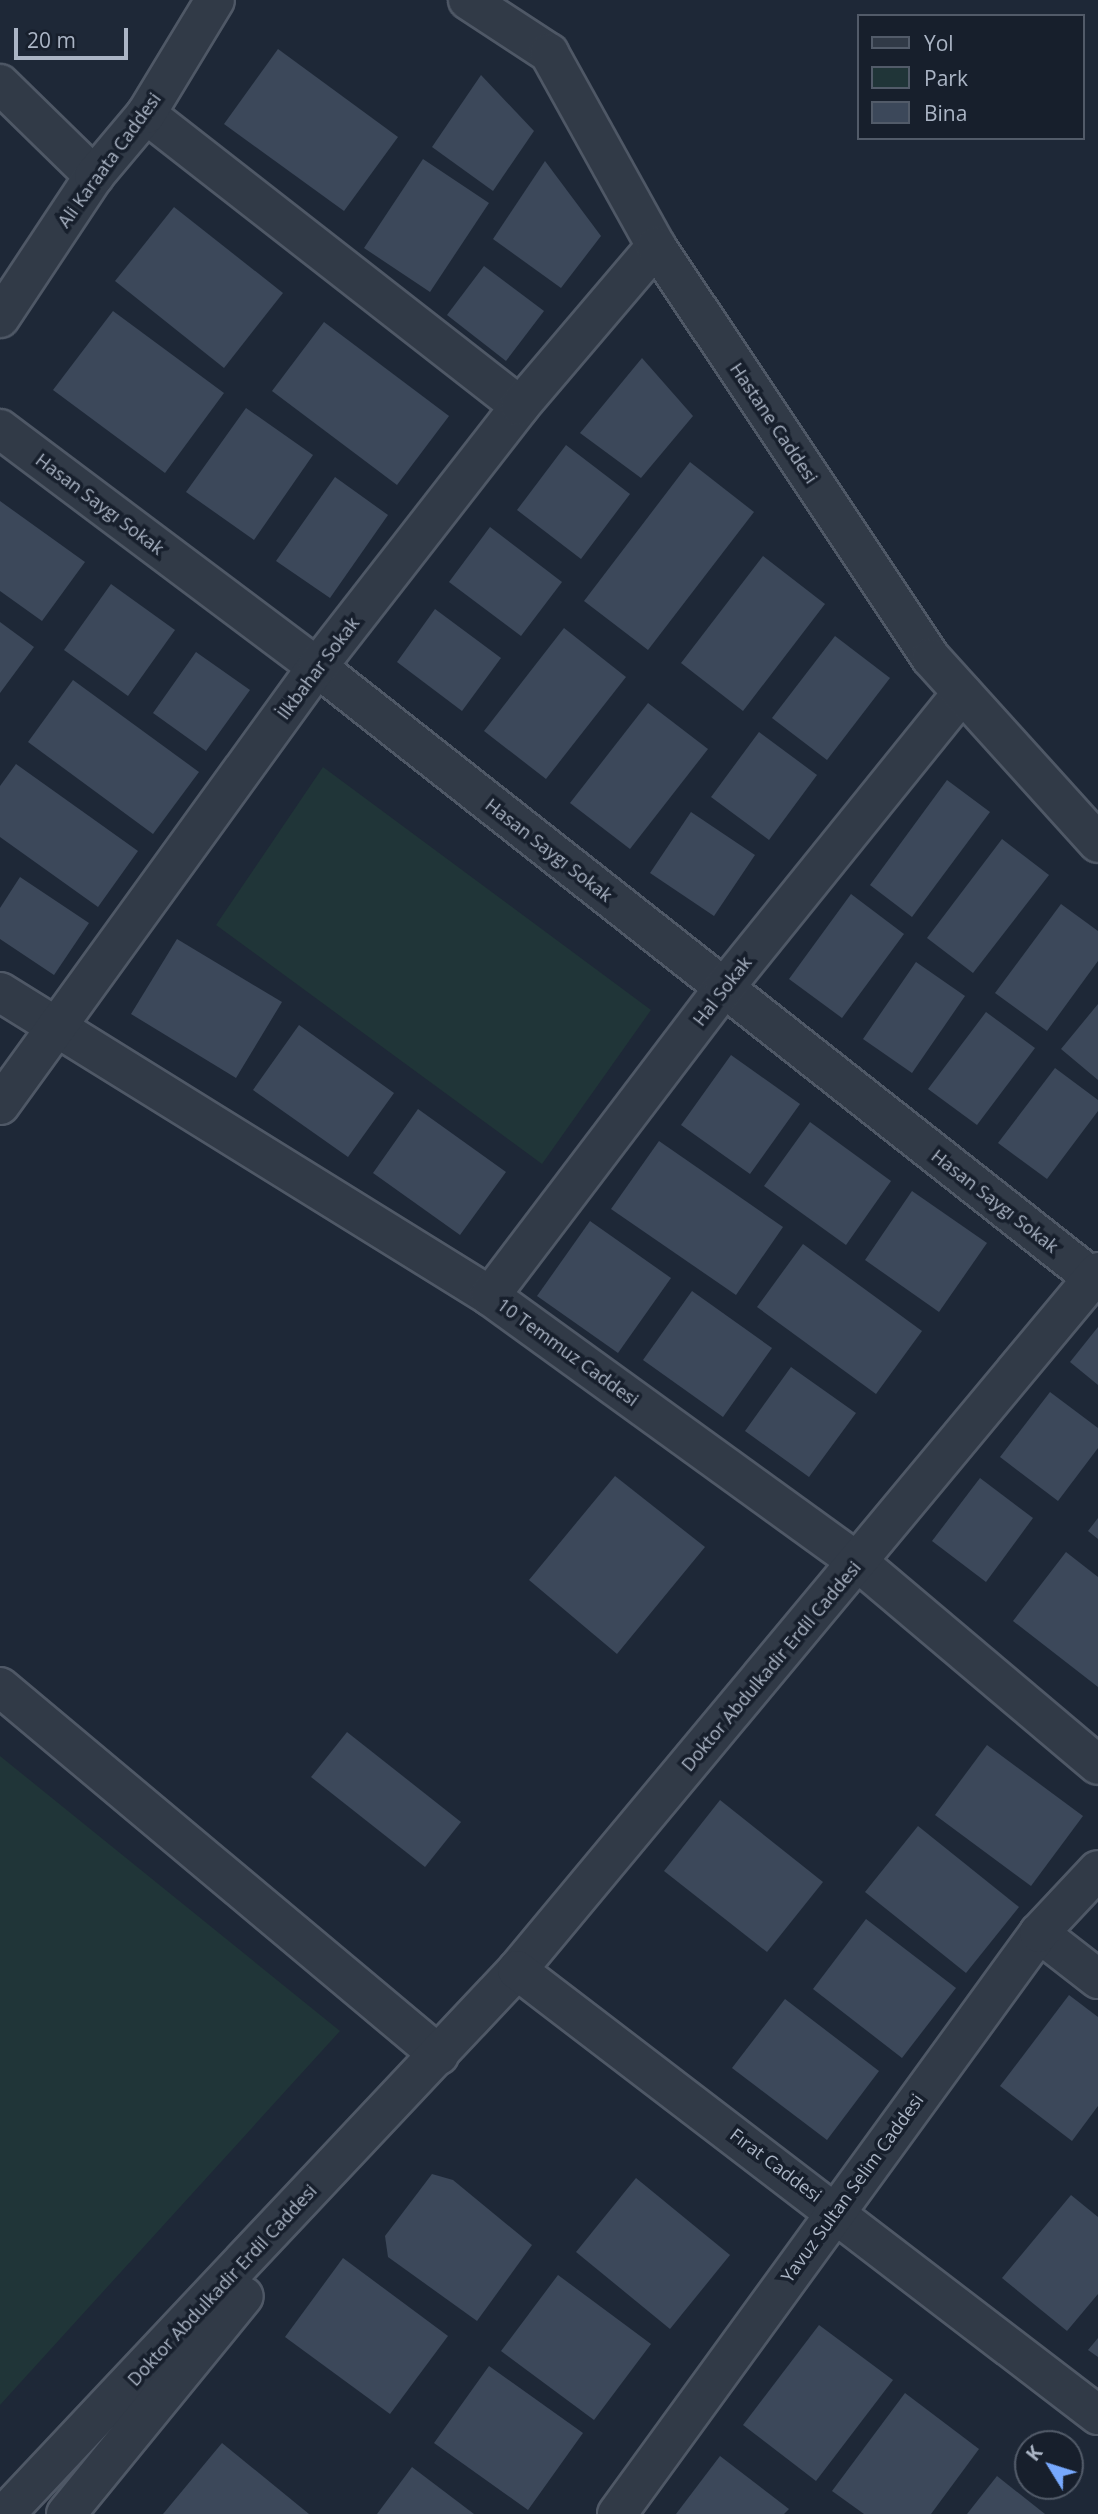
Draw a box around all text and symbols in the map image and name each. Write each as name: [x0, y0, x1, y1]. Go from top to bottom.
scale bar: [18, 14, 131, 58]
legend: [856, 14, 1084, 140]
text: 20 m: [27, 26, 76, 54]
text: Yol: [924, 29, 954, 57]
text: Park: [924, 64, 968, 92]
street label: Ali Karaata Caddesi: [53, 88, 165, 232]
text: Bina: [924, 99, 967, 127]
street label: Hastane Caddesi: [726, 359, 822, 487]
street label: Hasan Saygı Sokak: [32, 449, 168, 559]
street label: İlkbahar Sokak: [272, 612, 364, 724]
street label: Hasan Saygı Sokak: [481, 794, 617, 906]
street label: Hal Sokak: [688, 952, 756, 1030]
street label: Hasan Saygı Sokak: [927, 1145, 1063, 1257]
street label: 10 Temmuz Caddesi: [493, 1293, 643, 1411]
street label: Doktor Abdulkadir Erdil Caddesi: [677, 1557, 865, 1775]
street label: Yavuz Sultan Selim Caddesi: [776, 2090, 928, 2286]
street label: Fırat Caddesi: [726, 2124, 826, 2206]
street label: Doktor Abdulkadir Erdil Caddesi: [123, 2180, 321, 2390]
north arrow: [1014, 2430, 1084, 2500]
text: K: [1020, 2440, 1048, 2466]

